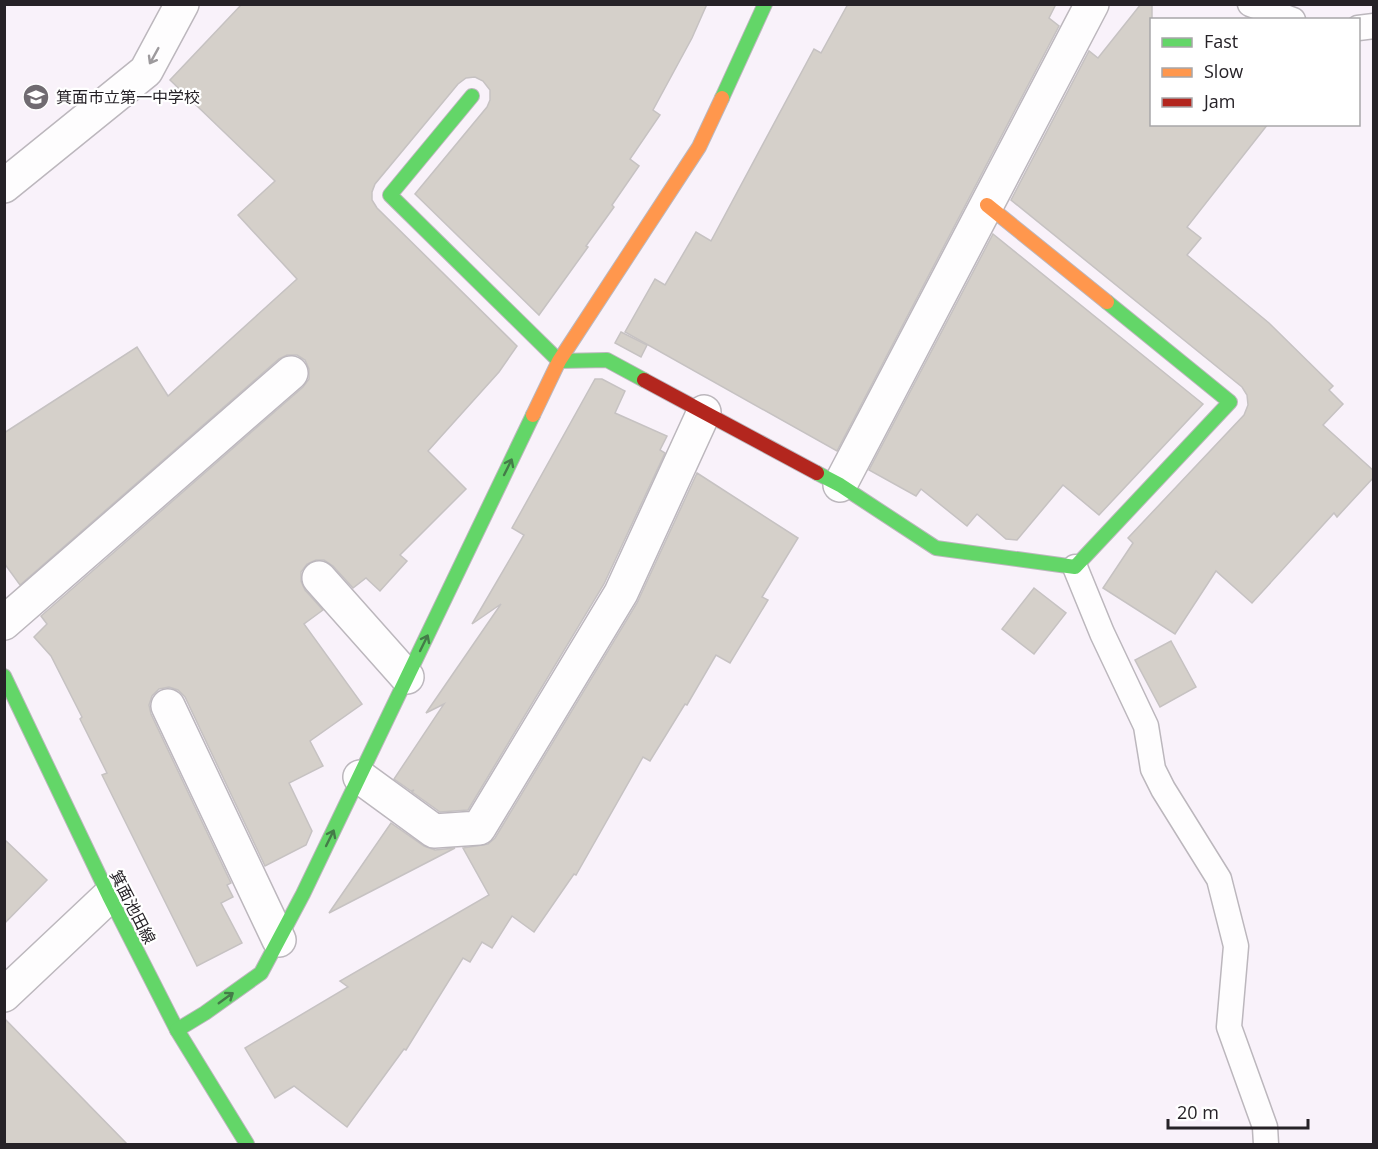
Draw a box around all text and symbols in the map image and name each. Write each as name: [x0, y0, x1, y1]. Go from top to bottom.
legend: [1150, 18, 1360, 126]
text: Fast: [1204, 29, 1238, 53]
one-way arrow: [148, 47, 160, 64]
text: Slow: [1204, 59, 1243, 83]
school or university icon: 箕面市立第一中学校: [21, 82, 51, 112]
place label: 箕面市立第一中学校: [56, 86, 200, 108]
text: Jam: [1202, 89, 1236, 113]
one-way arrow: [503, 458, 515, 476]
one-way arrow: [418, 634, 430, 652]
one-way arrow: [325, 829, 337, 847]
street label: 箕面池田線: [105, 866, 161, 948]
one-way arrow: [218, 992, 234, 1004]
scale bar: [1168, 1092, 1308, 1130]
text: 20 m: [1177, 1100, 1219, 1124]

